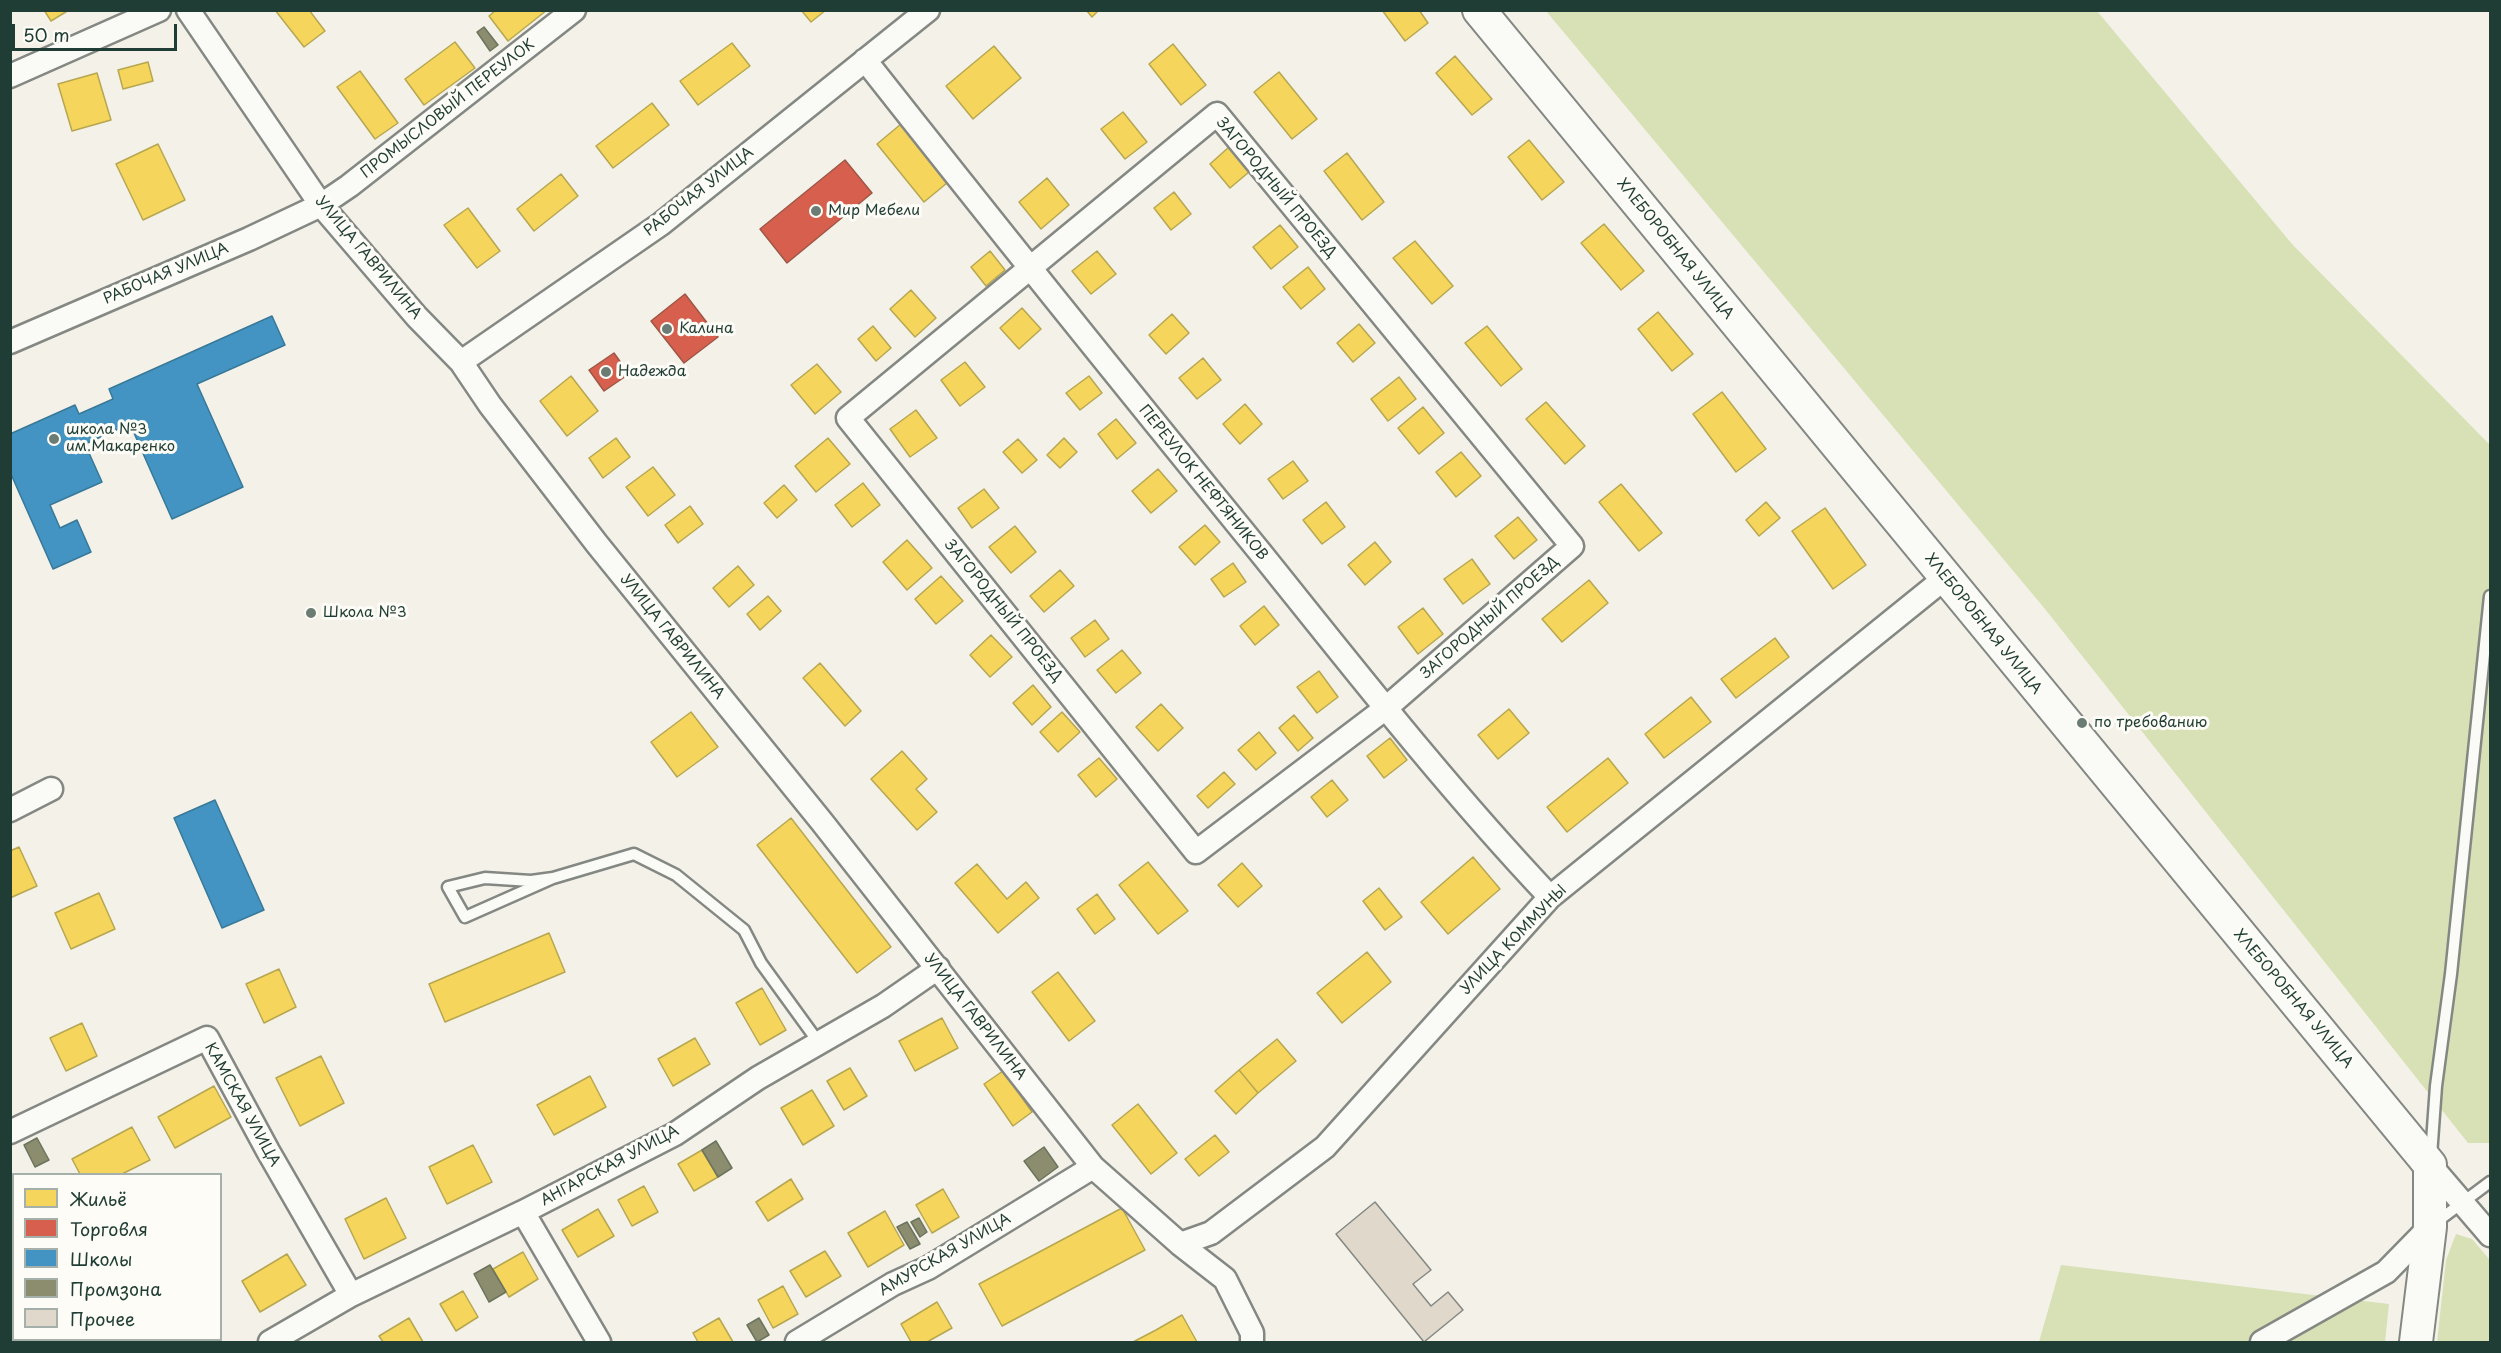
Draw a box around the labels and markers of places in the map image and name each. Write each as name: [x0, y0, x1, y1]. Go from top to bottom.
place label: Мир Мебели: [828, 202, 920, 220]
marker: Мир Мебели: [809, 204, 823, 218]
place label: Калина: [679, 320, 733, 338]
marker: Калина: [660, 322, 674, 336]
place label: Надежда: [618, 363, 686, 381]
marker: Надежда: [599, 365, 613, 379]
place label: школа №3 им.Макаренко: [66, 421, 175, 456]
marker: школа №3 им.Макаренко: [47, 432, 61, 446]
place label: Школа №3: [323, 604, 407, 622]
marker: Школа №3: [304, 606, 318, 620]
place label: по требованию: [2094, 714, 2207, 732]
marker: по требованию: [2075, 716, 2089, 730]

